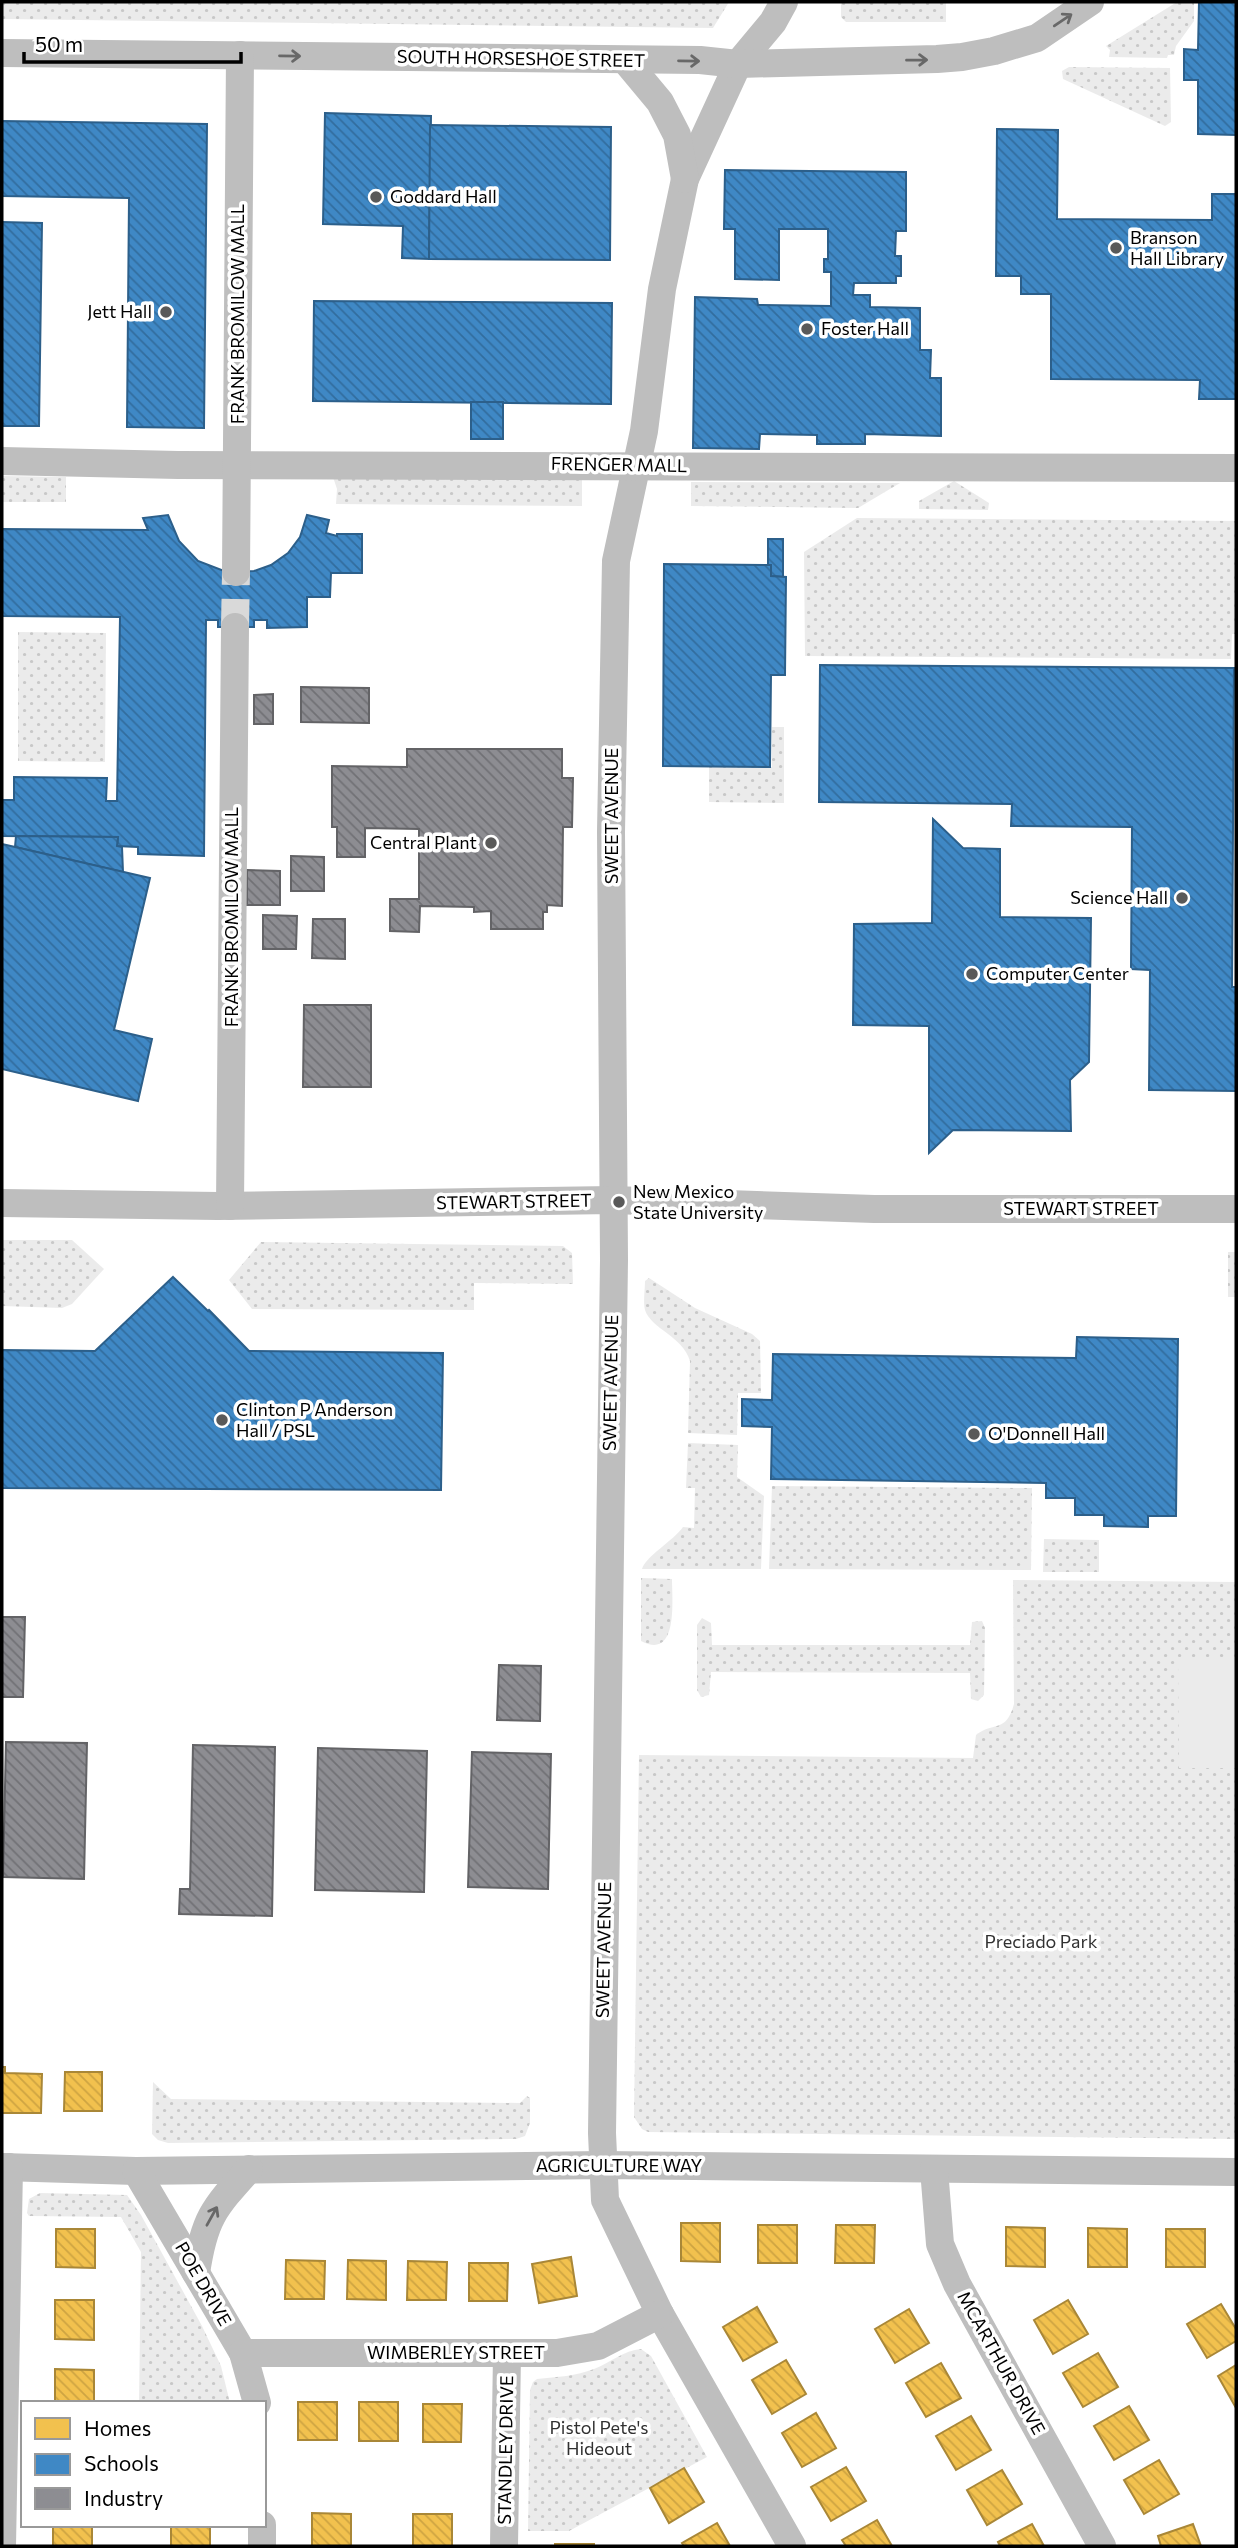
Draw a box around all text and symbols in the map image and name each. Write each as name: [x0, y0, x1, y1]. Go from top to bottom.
one-way arrow: [1053, 13, 1073, 27]
scale bar: [24, 21, 242, 65]
text: 50 m: [35, 31, 83, 56]
street label: SOUTH HORSESHOE STREET: [397, 45, 645, 71]
one-way arrow: [279, 49, 302, 62]
one-way arrow: [905, 53, 928, 66]
one-way arrow: [678, 54, 701, 67]
place label: Goddard Hall: [390, 185, 497, 207]
marker: Goddard Hall: [368, 189, 384, 205]
street label: FRANK BROMILOW MALL: [226, 204, 248, 424]
place label: Branson Hall Library: [1130, 226, 1224, 269]
marker: Branson Hall Library: [1108, 240, 1124, 256]
place label: Jett Hall: [87, 300, 152, 322]
marker: Jett Hall: [158, 304, 174, 320]
place label: Foster Hall: [821, 317, 909, 339]
marker: Foster Hall: [799, 321, 815, 337]
street label: FRENGER MALL: [551, 452, 687, 476]
street label: SWEET AVENUE: [600, 748, 622, 884]
street label: FRANK BROMILOW MALL: [220, 807, 242, 1027]
place label: Central Plant: [370, 831, 477, 853]
marker: Central Plant: [483, 835, 499, 851]
place label: Science Hall: [1070, 886, 1168, 908]
marker: Science Hall: [1174, 890, 1190, 906]
place label: Computer Center: [986, 962, 1129, 984]
marker: Computer Center: [964, 966, 980, 982]
place label: New Mexico State University: [633, 1180, 763, 1223]
street label: STEWART STREET: [436, 1189, 592, 1213]
marker: New Mexico State University: [611, 1194, 627, 1210]
street label: STEWART STREET: [1003, 1197, 1159, 1219]
street label: SWEET AVENUE: [598, 1315, 622, 1451]
place label: Clinton P Anderson Hall / PSL: [236, 1398, 393, 1441]
marker: Clinton P Anderson Hall / PSL: [214, 1412, 230, 1428]
place label: O'Donnell Hall: [988, 1422, 1105, 1444]
marker: O'Donnell Hall: [966, 1426, 982, 1442]
street label: SWEET AVENUE: [591, 1882, 615, 2018]
park label: Preciado Park: [985, 1930, 1098, 1952]
street label: AGRICULTURE WAY: [536, 2154, 703, 2176]
one-way arrow: [205, 2206, 219, 2226]
street label: POE DRIVE: [171, 2237, 237, 2330]
street label: MCARTHUR DRIVE: [953, 2287, 1050, 2438]
street label: WIMBERLEY STREET: [367, 2341, 545, 2363]
street label: STANDLEY DRIVE: [493, 2375, 517, 2525]
legend: [21, 2401, 266, 2527]
text: Homes: [84, 2415, 151, 2440]
park label: Pistol Pete's Hideout: [549, 2416, 649, 2459]
text: Schools: [84, 2450, 159, 2475]
text: Industry: [84, 2485, 163, 2510]

